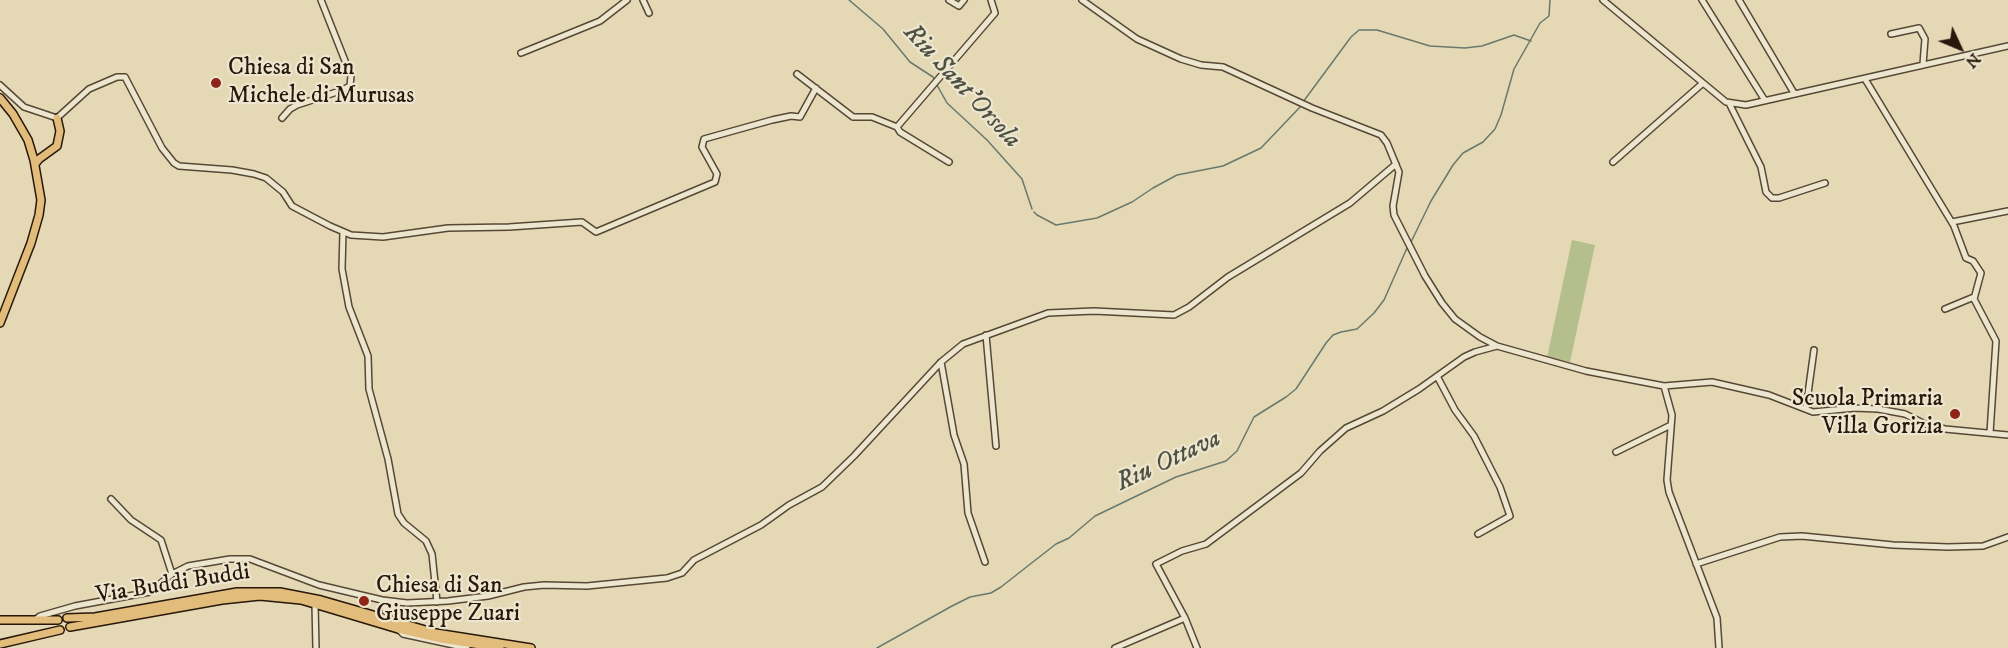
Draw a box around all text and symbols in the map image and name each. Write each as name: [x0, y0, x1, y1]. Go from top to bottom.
water label: Riu Sant'Orsola: [895, 18, 1027, 156]
north arrow: [1930, 18, 1990, 78]
text: N: [1961, 49, 1985, 72]
place label: Chiesa di San Michele di Murusas: [228, 55, 414, 111]
marker: Chiesa di San Michele di Murusas: [209, 76, 223, 90]
place label: Scuola Primaria Villa Gorizia: [1792, 386, 1943, 442]
marker: Scuola Primaria Villa Gorizia: [1948, 407, 1962, 421]
water label: Riu Ottava: [1112, 424, 1226, 500]
street label: Via Buddi Buddi: [94, 559, 252, 611]
place label: Chiesa di San Giuseppe Zuari: [376, 573, 520, 629]
marker: Chiesa di San Giuseppe Zuari: [357, 594, 371, 608]

